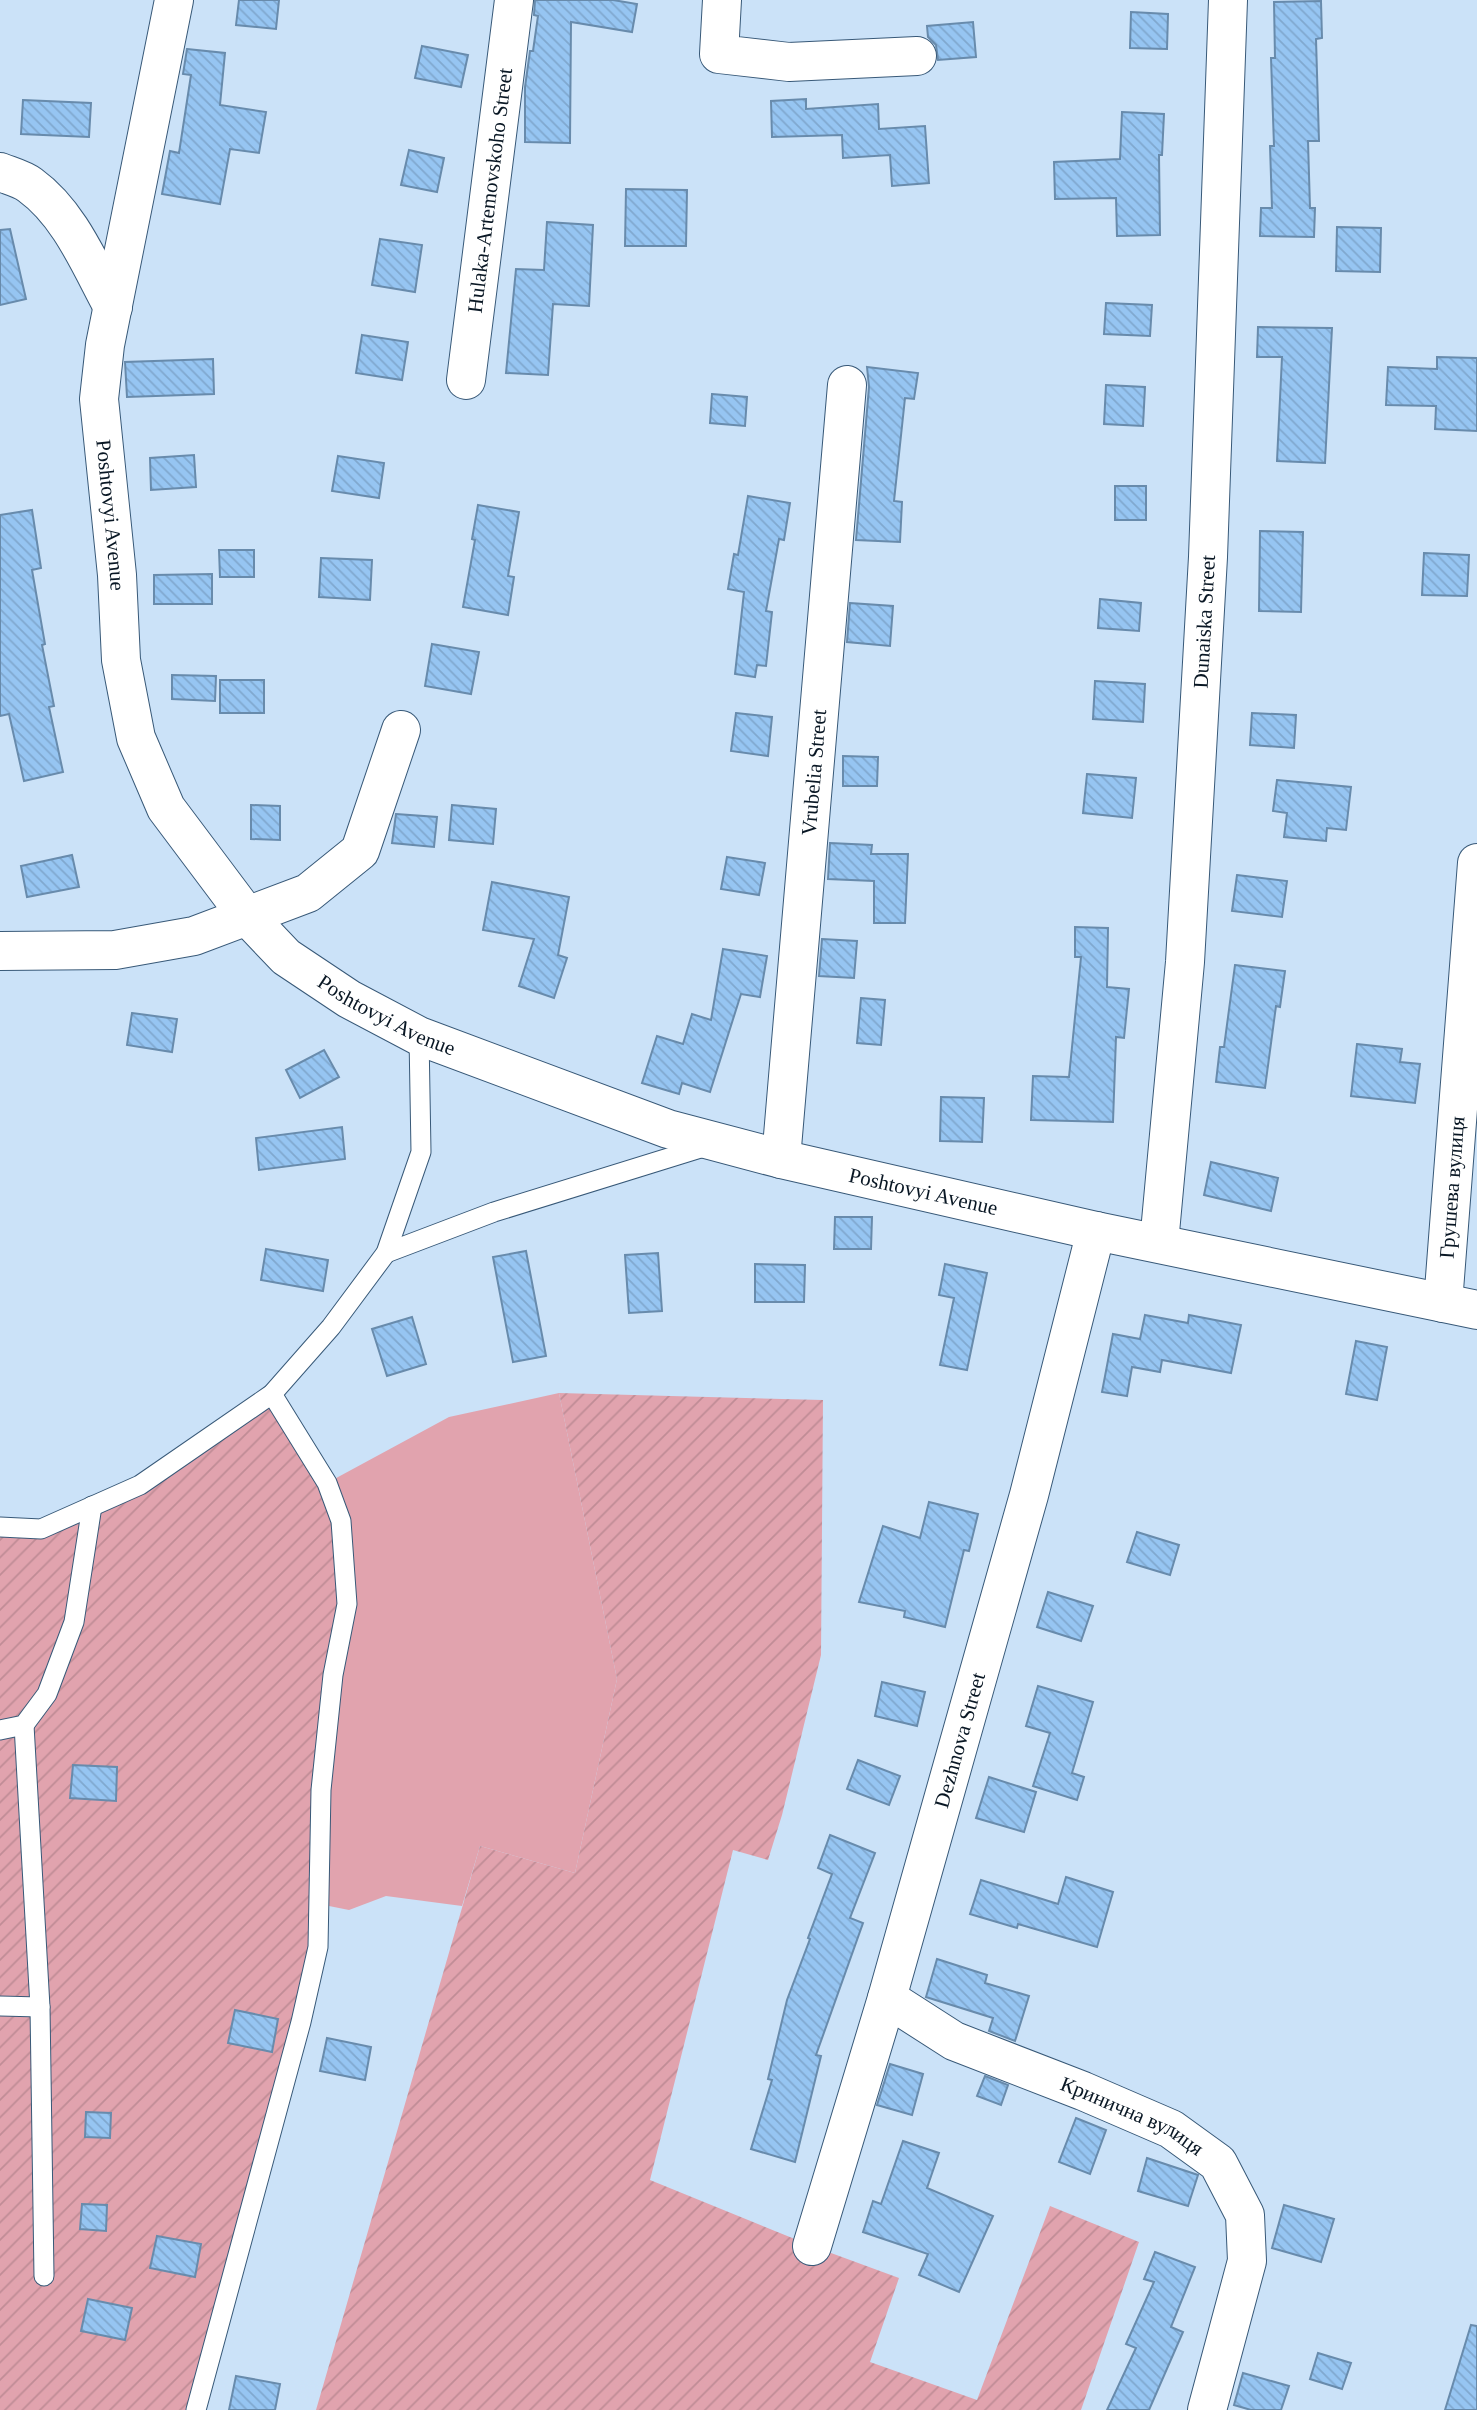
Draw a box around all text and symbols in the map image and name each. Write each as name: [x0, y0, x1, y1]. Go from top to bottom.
street label: Hulaka-Artemovskoho Street: [463, 66, 517, 314]
street label: Poshtovyi Avenue: [91, 438, 130, 591]
street label: Dunaiska Street: [1189, 554, 1220, 689]
street label: Vrubelia Street: [797, 708, 831, 836]
street label: Poshtovyi Avenue: [313, 970, 459, 1060]
street label: Грушева вулиця: [1434, 1115, 1469, 1259]
street label: Poshtovyi Avenue: [847, 1163, 1000, 1220]
street label: Dezhnova Street: [929, 1670, 990, 1811]
street label: Кринична вулиця: [1057, 2071, 1208, 2161]

